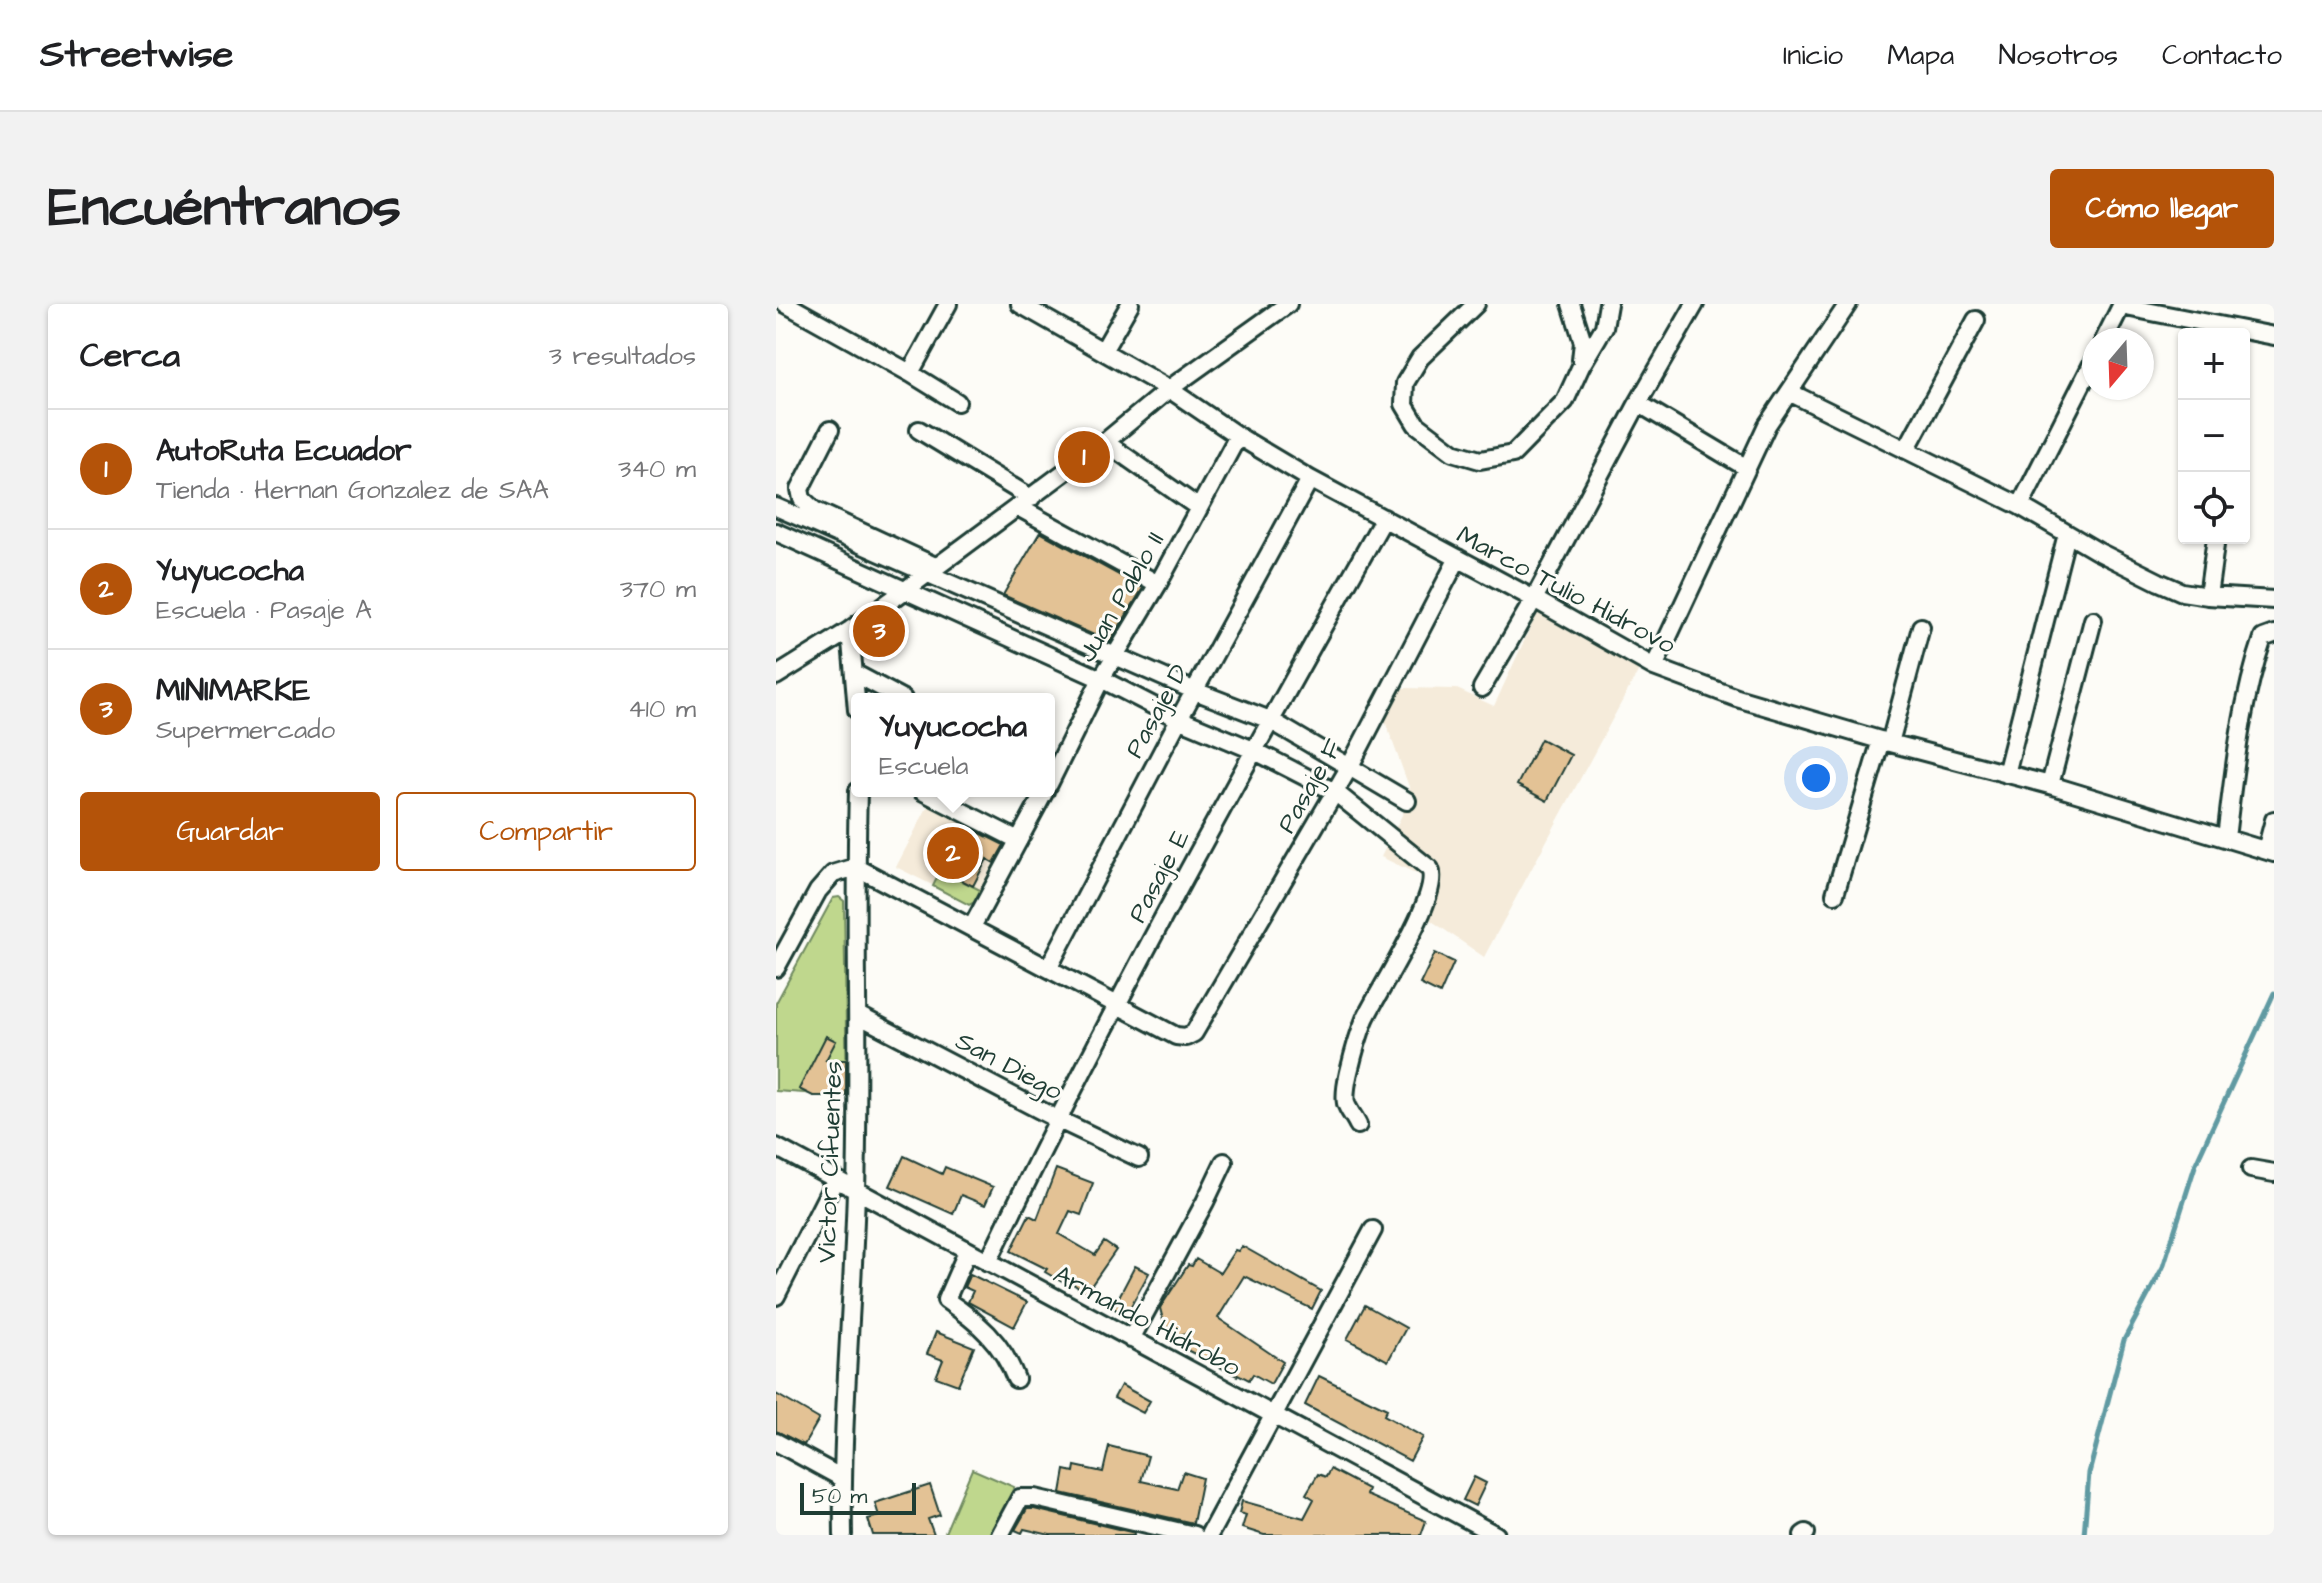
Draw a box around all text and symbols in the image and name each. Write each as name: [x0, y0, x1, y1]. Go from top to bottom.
text: Streetwise: [40, 29, 233, 81]
text: Inicio: [1783, 36, 1843, 75]
text: Mapa: [1887, 36, 1954, 75]
text: Nosotros: [1998, 36, 2118, 75]
text: Contacto: [2162, 36, 2282, 75]
text: Encuéntranos: [48, 169, 401, 247]
button: Cómo llegar: [2050, 169, 2274, 248]
north arrow: [2082, 328, 2154, 400]
map controls: [2178, 328, 2250, 544]
button: +: [2178, 328, 2250, 400]
text: Cerca: [80, 332, 180, 380]
text: 3 resultados: [549, 338, 696, 374]
button: −: [2178, 400, 2250, 472]
pin: 1: [1058, 427, 1110, 487]
text: AutoRuta Ecuador: [156, 430, 412, 472]
text: 1: [104, 451, 108, 487]
text: 340 m: [618, 451, 696, 487]
text: Tienda · Hernan Gonzalez de SAA: [156, 472, 549, 508]
button: locate: [2178, 472, 2250, 544]
street label: Marco Tulio Hidrovo: [1450, 517, 1682, 663]
street label: Juan Pablo II: [1069, 525, 1173, 669]
text: Yuyucocha: [156, 550, 304, 592]
text: 2: [99, 571, 113, 607]
text: 370 m: [620, 571, 696, 607]
text: Escuela · Pasaje A: [156, 592, 372, 628]
pin: 3: [853, 601, 905, 661]
street label: Pasaje D: [1117, 658, 1198, 764]
text: MINIMARKE: [156, 670, 310, 712]
text: 3: [99, 691, 113, 727]
text: 410 m: [628, 691, 696, 727]
popup: [851, 693, 1055, 797]
text: Yuyucocha: [879, 706, 1027, 748]
text: Supermercado: [156, 712, 335, 748]
street label: Pasaje F: [1269, 732, 1351, 840]
text: Escuela: [879, 748, 969, 784]
your location: [1796, 758, 1836, 798]
button: Guardar: [80, 792, 380, 871]
button: Compartir: [396, 792, 696, 871]
pin: 2: [927, 823, 979, 883]
street label: Pasaje E: [1119, 823, 1199, 929]
street label: San Diego: [948, 1023, 1069, 1111]
street label: Victor Cifuentes: [808, 1060, 852, 1264]
street label: Armando Hidrobo: [1047, 1257, 1247, 1386]
scale bar: [800, 1479, 916, 1515]
text: 50 m: [812, 1481, 867, 1512]

